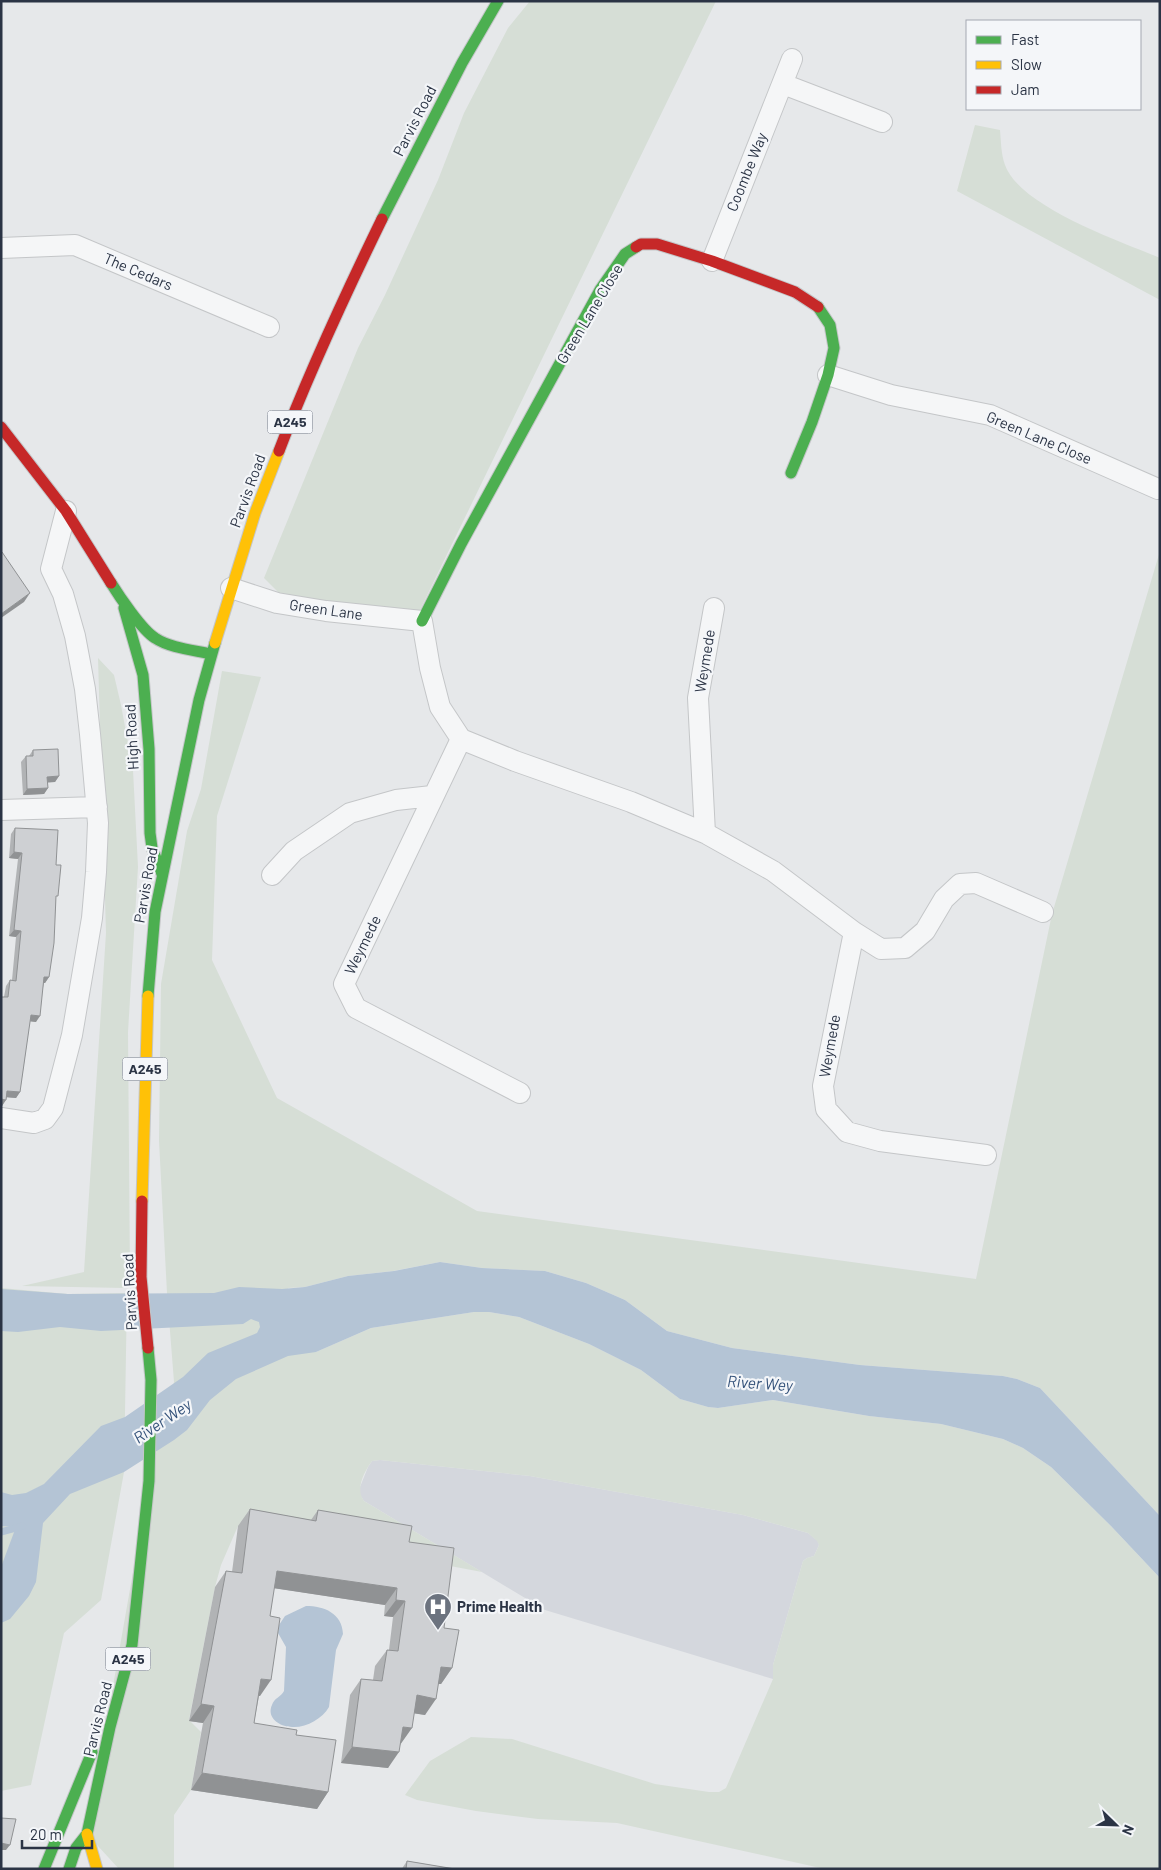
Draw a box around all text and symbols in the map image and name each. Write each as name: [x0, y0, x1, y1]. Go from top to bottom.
legend: [966, 20, 1141, 110]
text: Fast: [1011, 30, 1039, 48]
text: Slow: [1011, 55, 1042, 73]
text: Jam: [1011, 80, 1040, 98]
street label: Parvis Road: [389, 82, 440, 159]
street label: Coombe Way: [722, 129, 770, 214]
street label: The Cedars: [101, 249, 176, 294]
street label: Green Lane Close: [552, 261, 626, 366]
street label: Green Lane Close: [984, 407, 1095, 467]
road number: A245: [268, 411, 312, 434]
street label: Parvis Road: [225, 452, 269, 530]
street label: Green Lane: [288, 595, 364, 623]
street label: Weymede: [690, 628, 718, 694]
street label: High Road: [120, 704, 142, 770]
street label: Parvis Road: [129, 845, 161, 924]
street label: Weymede: [340, 912, 384, 977]
street label: Weymede: [815, 1013, 843, 1079]
road number: A245: [122, 1058, 168, 1080]
street label: Parvis Road: [118, 1253, 140, 1331]
water label: River Wey: [727, 1371, 794, 1394]
water label: River Wey: [129, 1394, 195, 1447]
hospital icon: Prime Health: [423, 1592, 453, 1631]
place label: Prime Health: [457, 1597, 542, 1615]
road number: A245: [106, 1648, 150, 1670]
street label: Parvis Road: [79, 1679, 115, 1758]
north arrow: [1091, 1800, 1141, 1850]
scale bar: [22, 1818, 92, 1850]
text: N: [1119, 1823, 1138, 1838]
text: 20 m: [30, 1825, 62, 1843]

